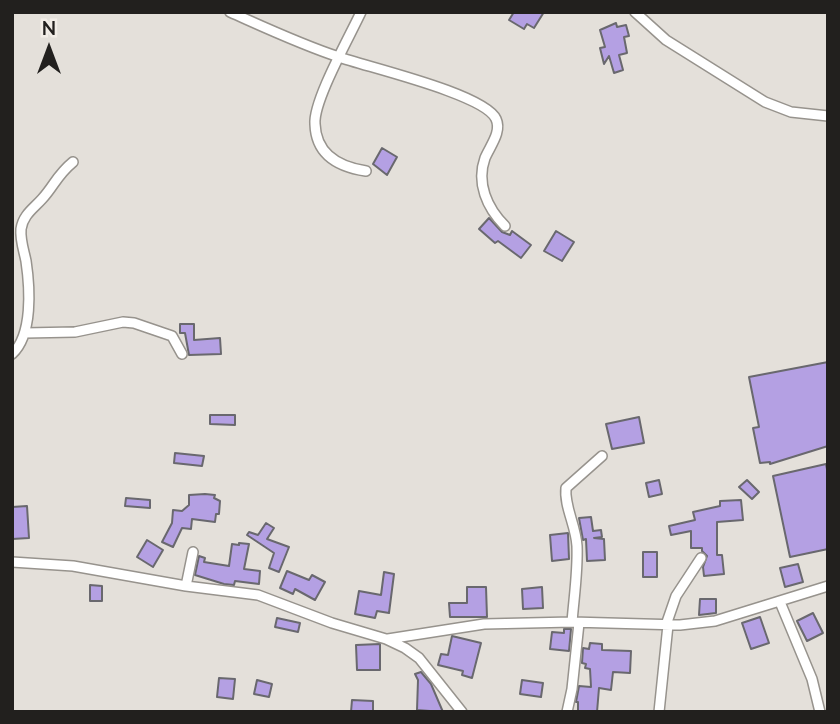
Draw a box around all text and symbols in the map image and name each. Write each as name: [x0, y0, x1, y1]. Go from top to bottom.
north arrow: [14, 14, 84, 84]
text: N: [42, 16, 56, 40]

